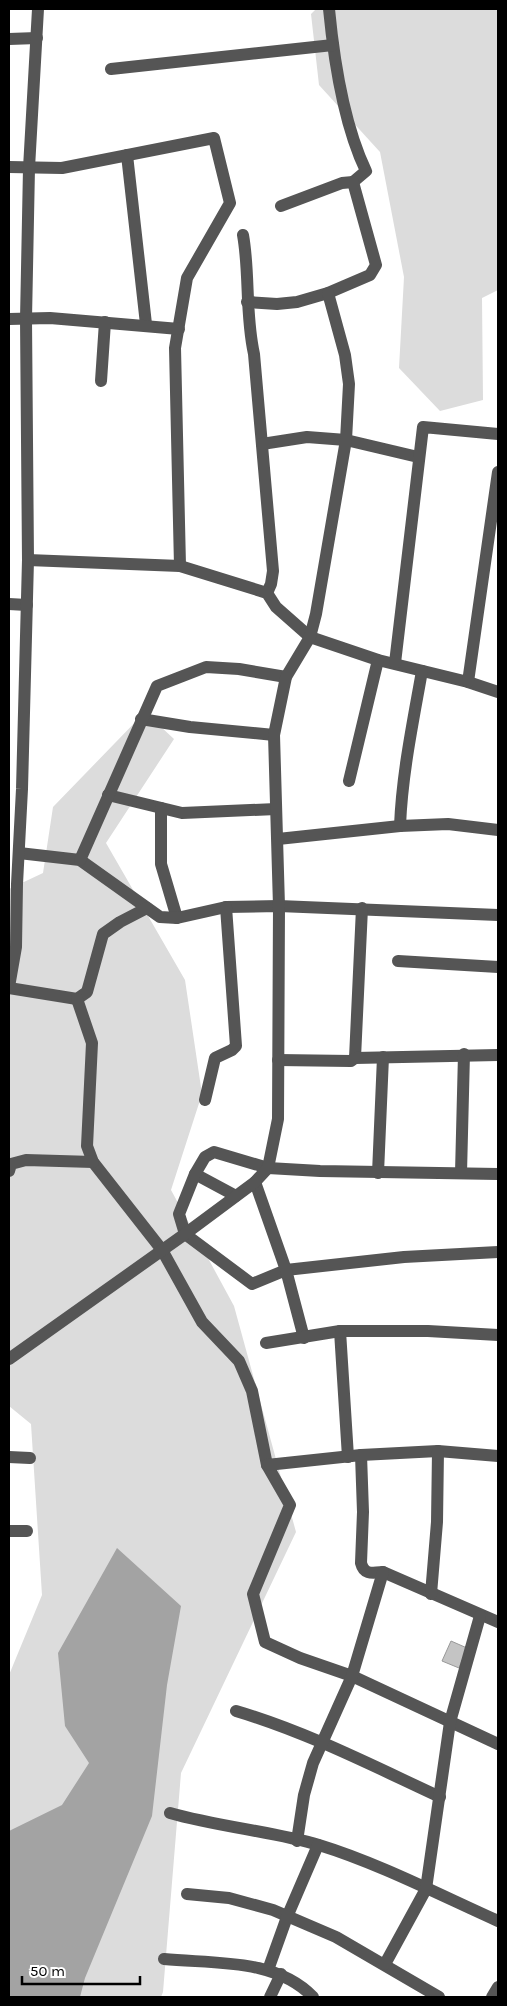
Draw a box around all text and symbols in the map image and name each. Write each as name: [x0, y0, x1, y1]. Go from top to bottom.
scale bar: [22, 1954, 140, 1986]
text: 50 m: [30, 1962, 65, 1980]

